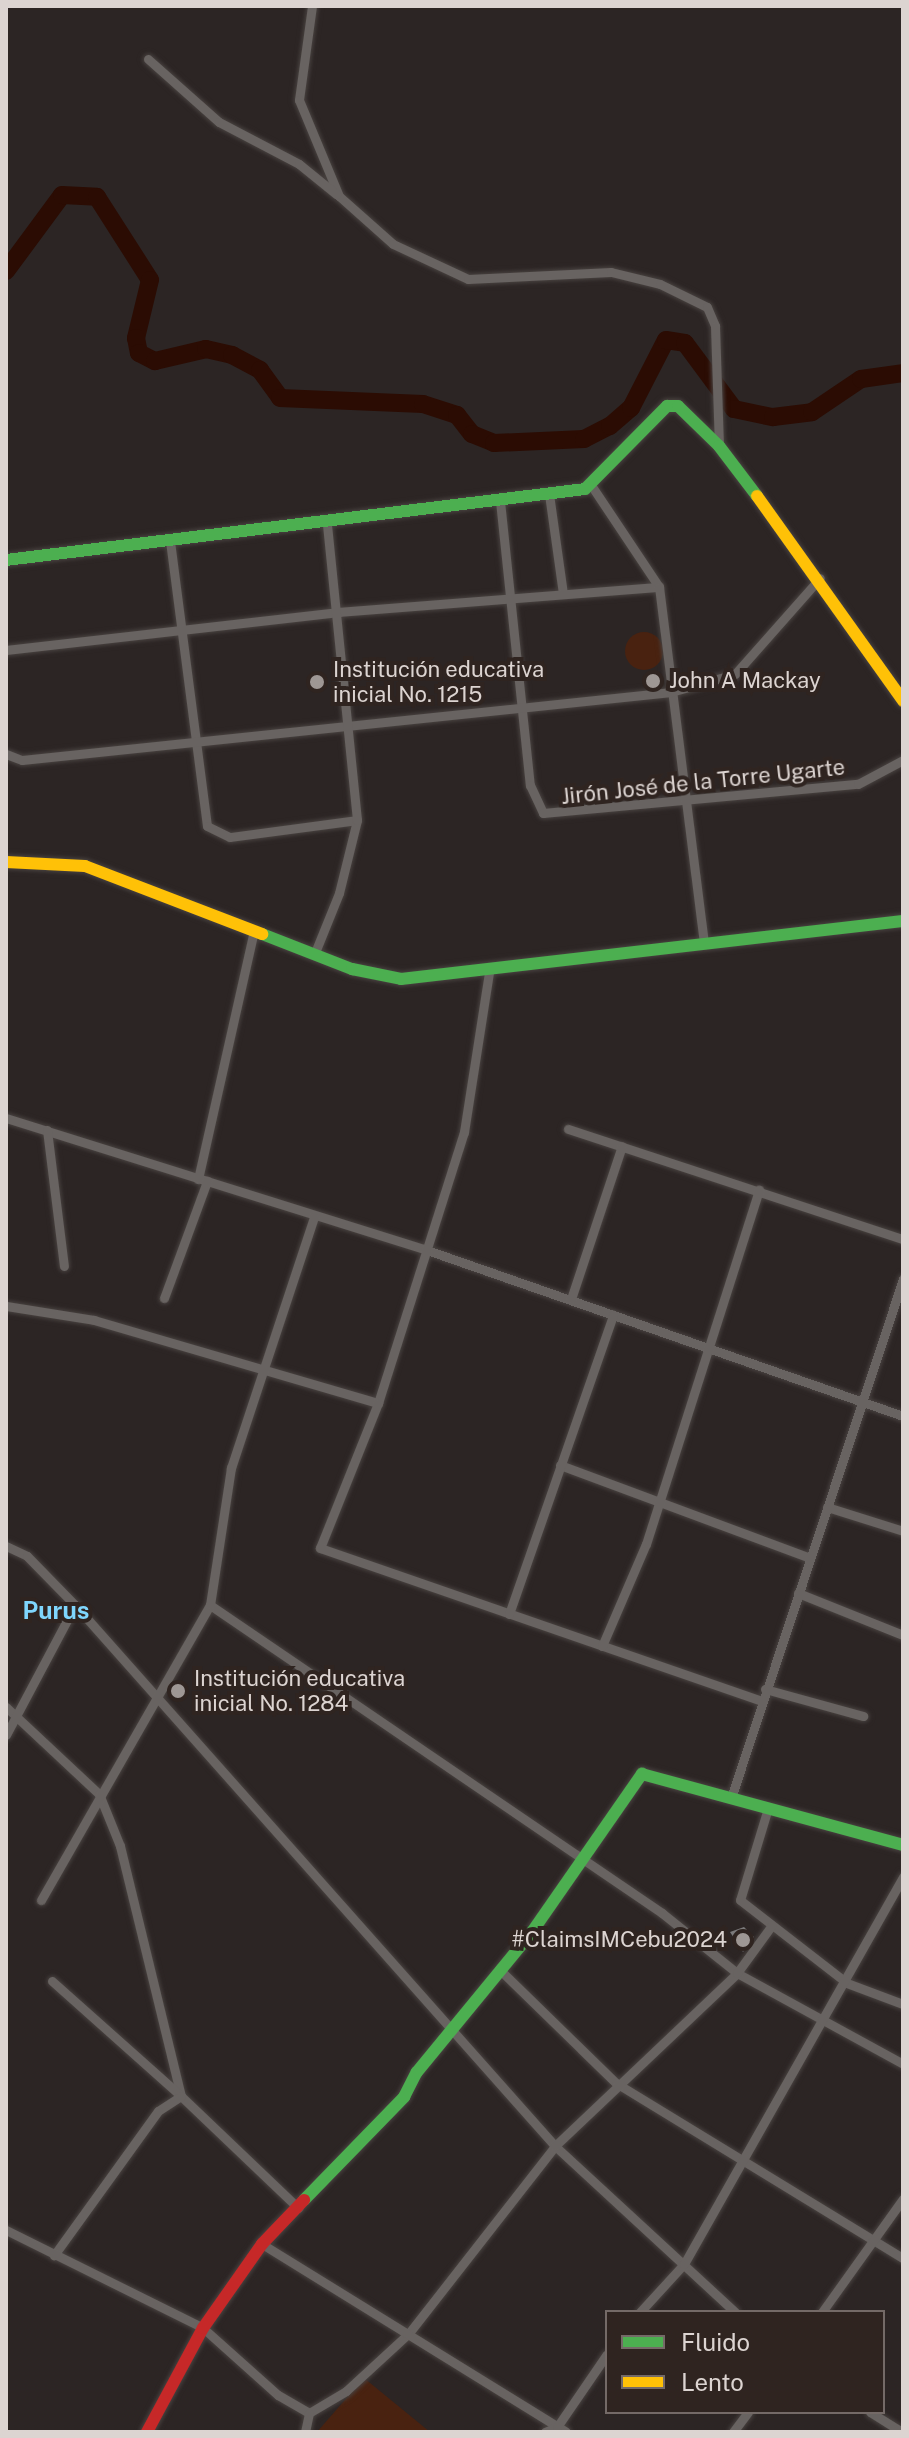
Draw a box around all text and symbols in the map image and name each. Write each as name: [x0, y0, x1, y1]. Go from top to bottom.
place label: Institución educativa inicial No. 1215: [333, 656, 545, 708]
place label: John A Mackay: [669, 668, 821, 694]
marker: John A Mackay: [644, 672, 662, 690]
marker: Institución educativa inicial No. 1215: [308, 673, 326, 691]
street label: Jirón José de la Torre Ugarte: [559, 754, 847, 810]
district label: Purus: [23, 1597, 89, 1625]
place label: Institución educativa inicial No. 1284: [194, 1665, 406, 1716]
marker: Institución educativa inicial No. 1284: [169, 1682, 187, 1700]
place label: #ClaimsIMCebu2024: [512, 1927, 727, 1953]
marker: #ClaimsIMCebu2024: [734, 1931, 752, 1949]
legend: [605, 2310, 885, 2414]
text: Fluido: [681, 2328, 750, 2356]
text: Lento: [681, 2368, 744, 2396]

